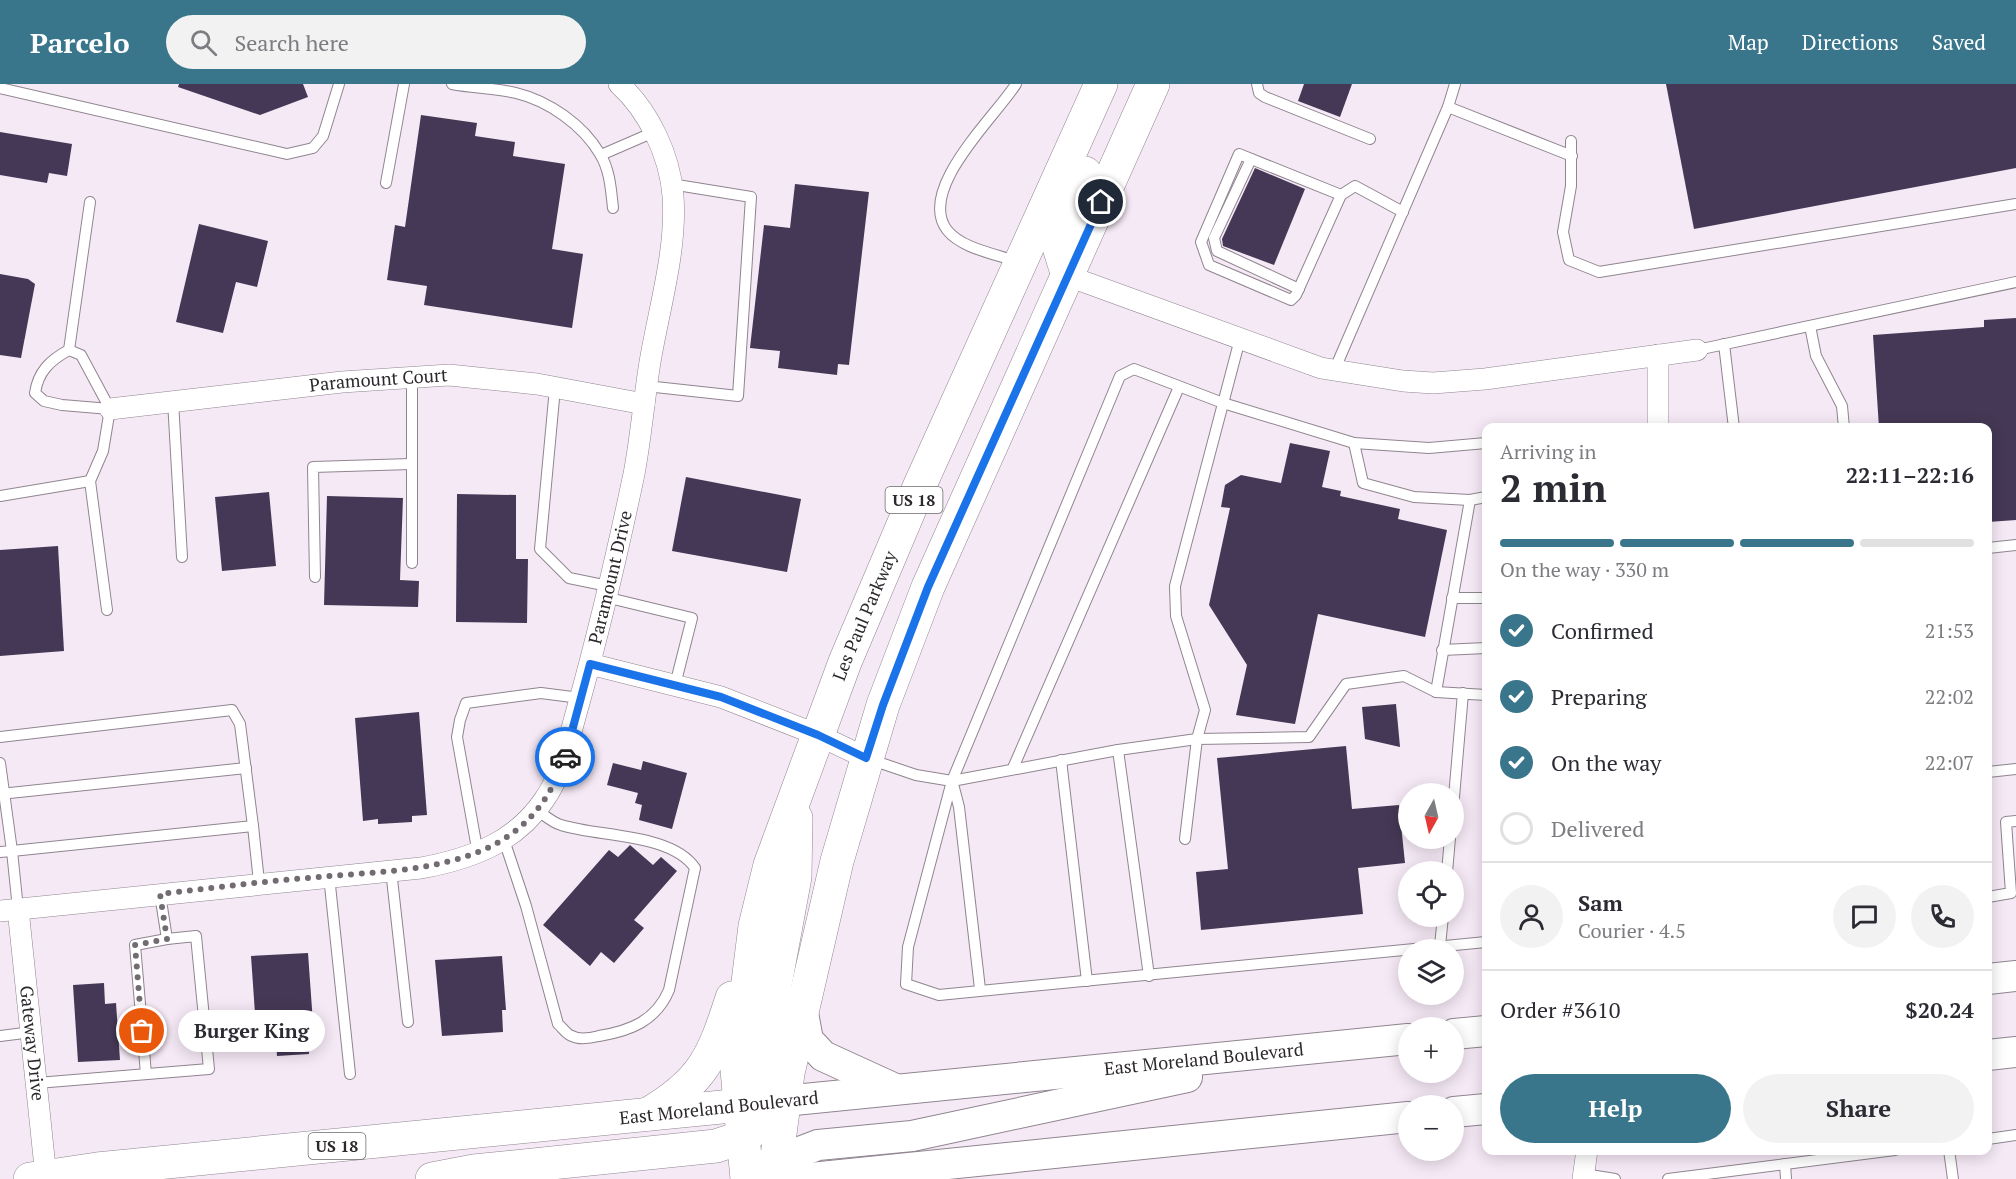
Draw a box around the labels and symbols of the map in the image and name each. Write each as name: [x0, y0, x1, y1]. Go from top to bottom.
pin: [1075, 176, 1126, 227]
street label: Paramount Court: [308, 362, 449, 397]
road number: US 18: [886, 487, 942, 513]
street label: Paramount Drive: [582, 508, 637, 646]
street label: Les Paul Parkway: [826, 546, 902, 684]
courier: [535, 727, 595, 787]
north arrow: [1398, 783, 1464, 849]
street label: Gateway Drive: [15, 984, 51, 1102]
pin: [116, 1005, 167, 1056]
callout: Burger King: [178, 1010, 325, 1052]
street label: East Moreland Boulevard: [1103, 1036, 1305, 1080]
street label: East Moreland Boulevard: [618, 1085, 820, 1129]
road number: US 18: [308, 1133, 366, 1159]

